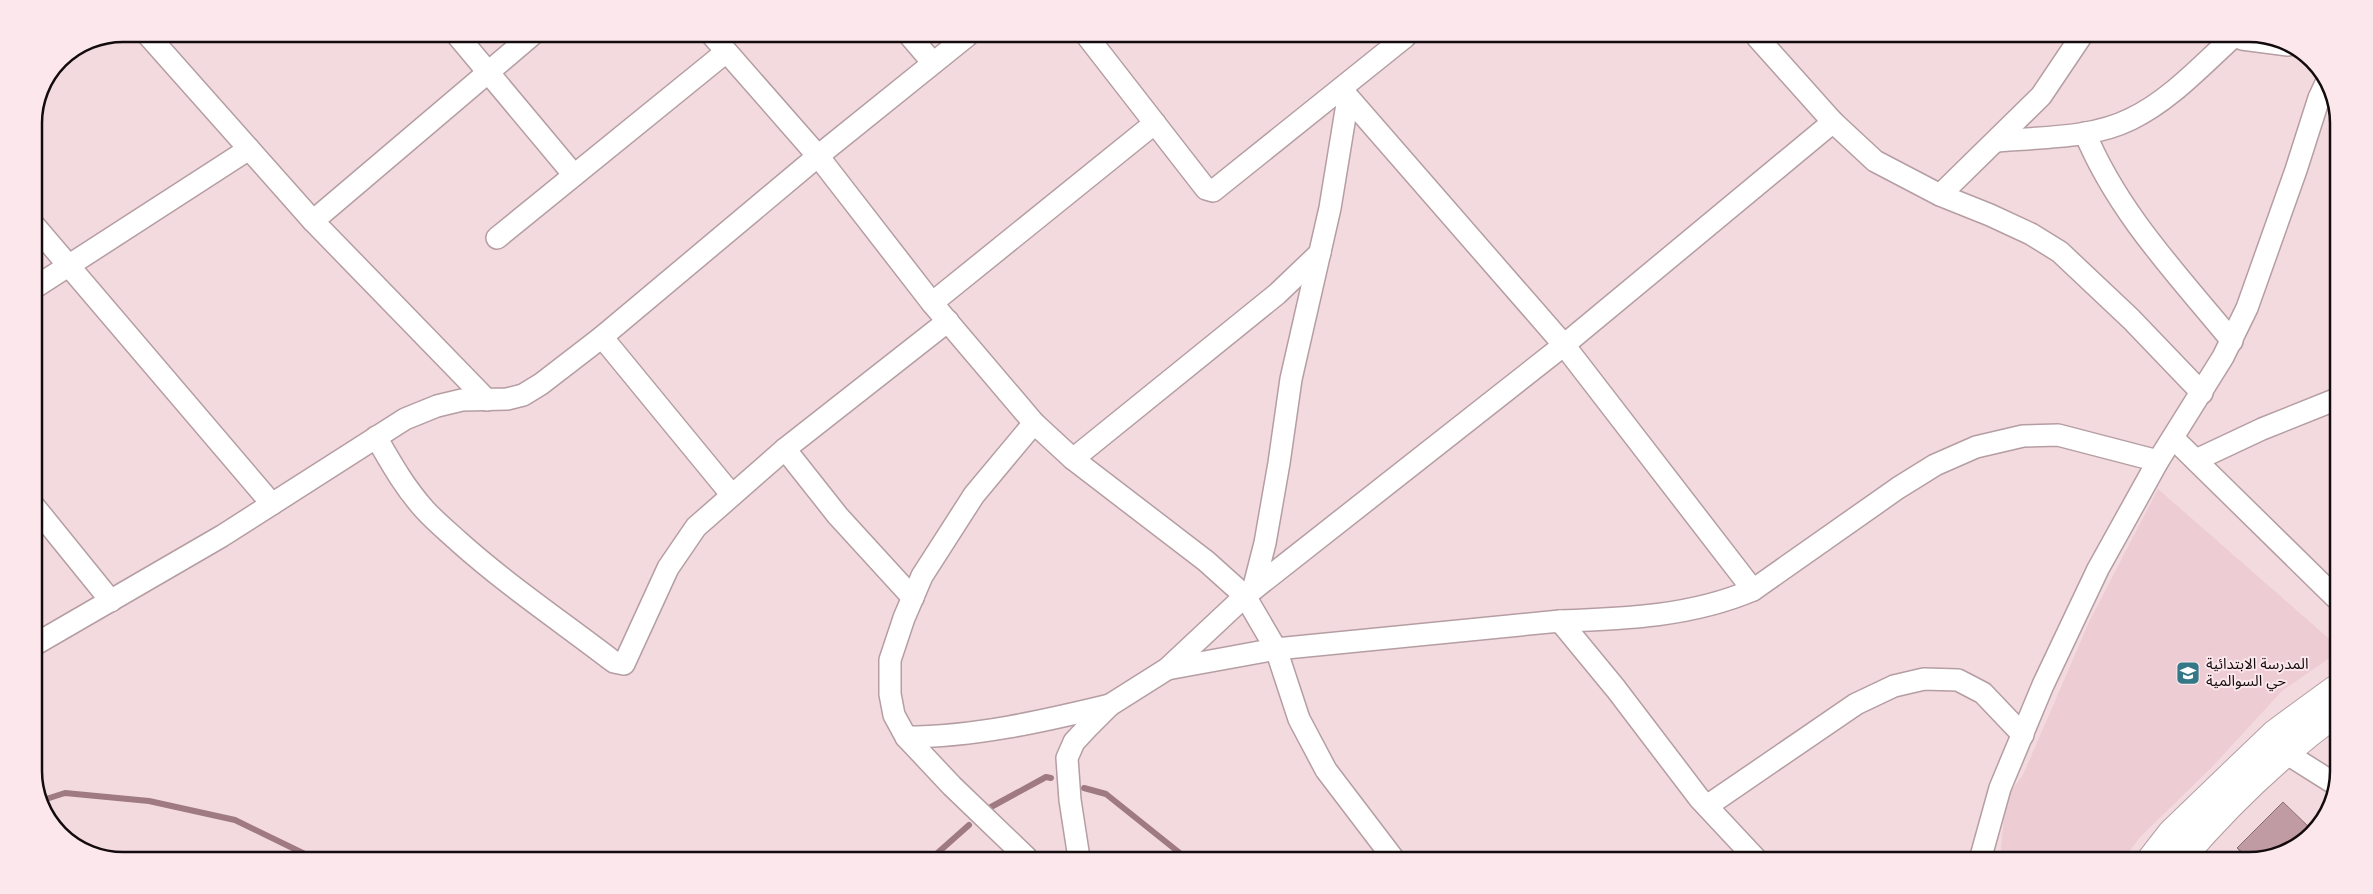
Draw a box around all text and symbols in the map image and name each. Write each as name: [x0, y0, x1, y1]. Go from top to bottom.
place label: المدرسة الابتدائية حي السوالمية: [2206, 654, 2308, 692]
school or university icon: المدرسة الابتدائية حي السوالمية: [2175, 660, 2201, 686]

